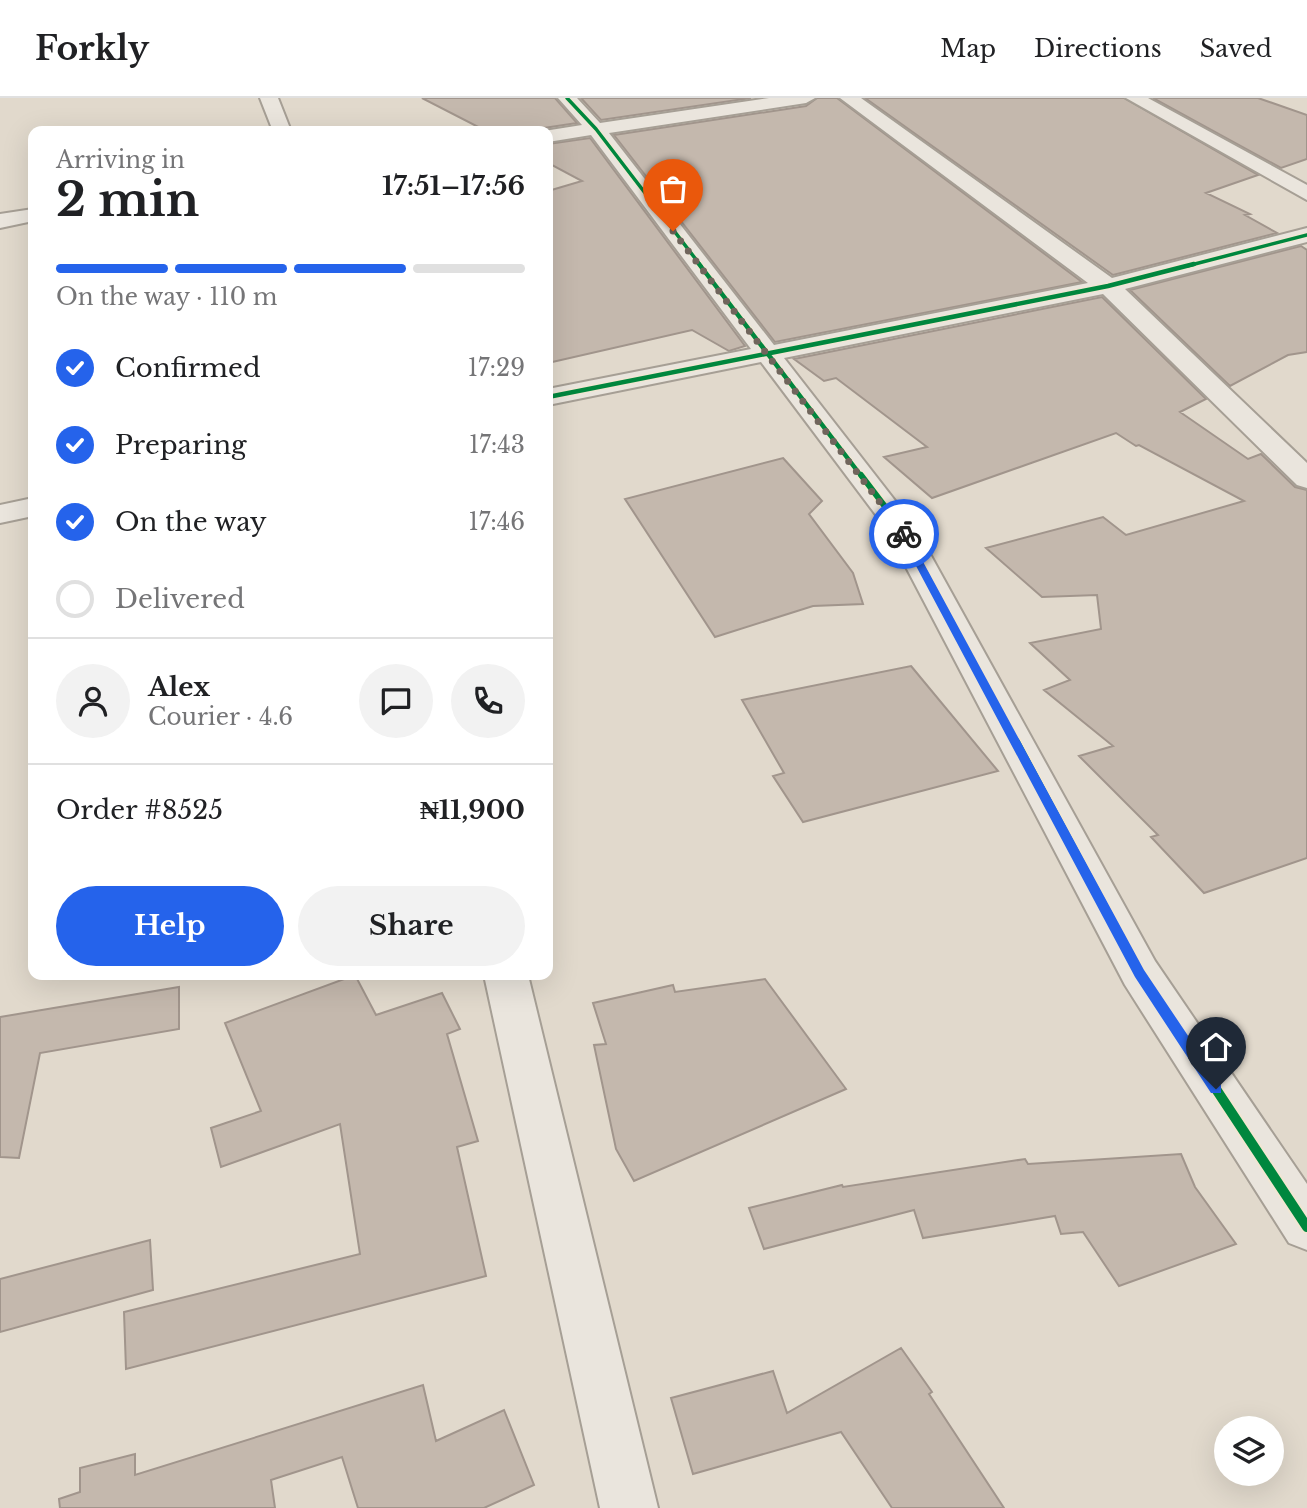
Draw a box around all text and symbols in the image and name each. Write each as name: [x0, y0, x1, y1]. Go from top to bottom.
text: Forkly: [35, 28, 149, 69]
text: Map: [940, 34, 996, 63]
text: Directions: [1034, 34, 1162, 63]
text: Saved: [1200, 34, 1272, 63]
text: Arriving in: [56, 146, 185, 174]
pin: [643, 159, 703, 231]
text: 17:51–17:56: [382, 170, 525, 202]
icon: bag: [654, 170, 692, 208]
text: 2 min: [56, 171, 199, 228]
text: On the way · 110 m: [56, 283, 277, 311]
icon: check: [56, 349, 94, 387]
text: Confirmed: [115, 352, 260, 384]
text: 17:29: [468, 354, 525, 382]
icon: check: [56, 426, 94, 464]
text: Preparing: [115, 429, 247, 461]
text: 17:43: [469, 431, 525, 459]
courier: [869, 499, 939, 569]
icon: check: [56, 503, 94, 541]
text: On the way: [115, 506, 267, 538]
text: 17:46: [468, 508, 525, 536]
icon: bike: [885, 515, 923, 553]
text: Delivered: [115, 583, 245, 615]
button: person: [56, 664, 130, 738]
button: chat: [359, 664, 433, 738]
button: phone: [451, 664, 525, 738]
text: Alex: [148, 671, 210, 703]
text: Courier · 4.6: [148, 703, 293, 731]
text: Order #8525: [56, 794, 223, 826]
text: ₦11,900: [420, 794, 525, 826]
button: Help: [56, 886, 284, 966]
button: Share: [298, 886, 525, 966]
pin: [1186, 1017, 1246, 1089]
icon: home: [1197, 1028, 1235, 1066]
map controls: [1214, 1416, 1284, 1486]
button: layers: [1214, 1416, 1284, 1486]

